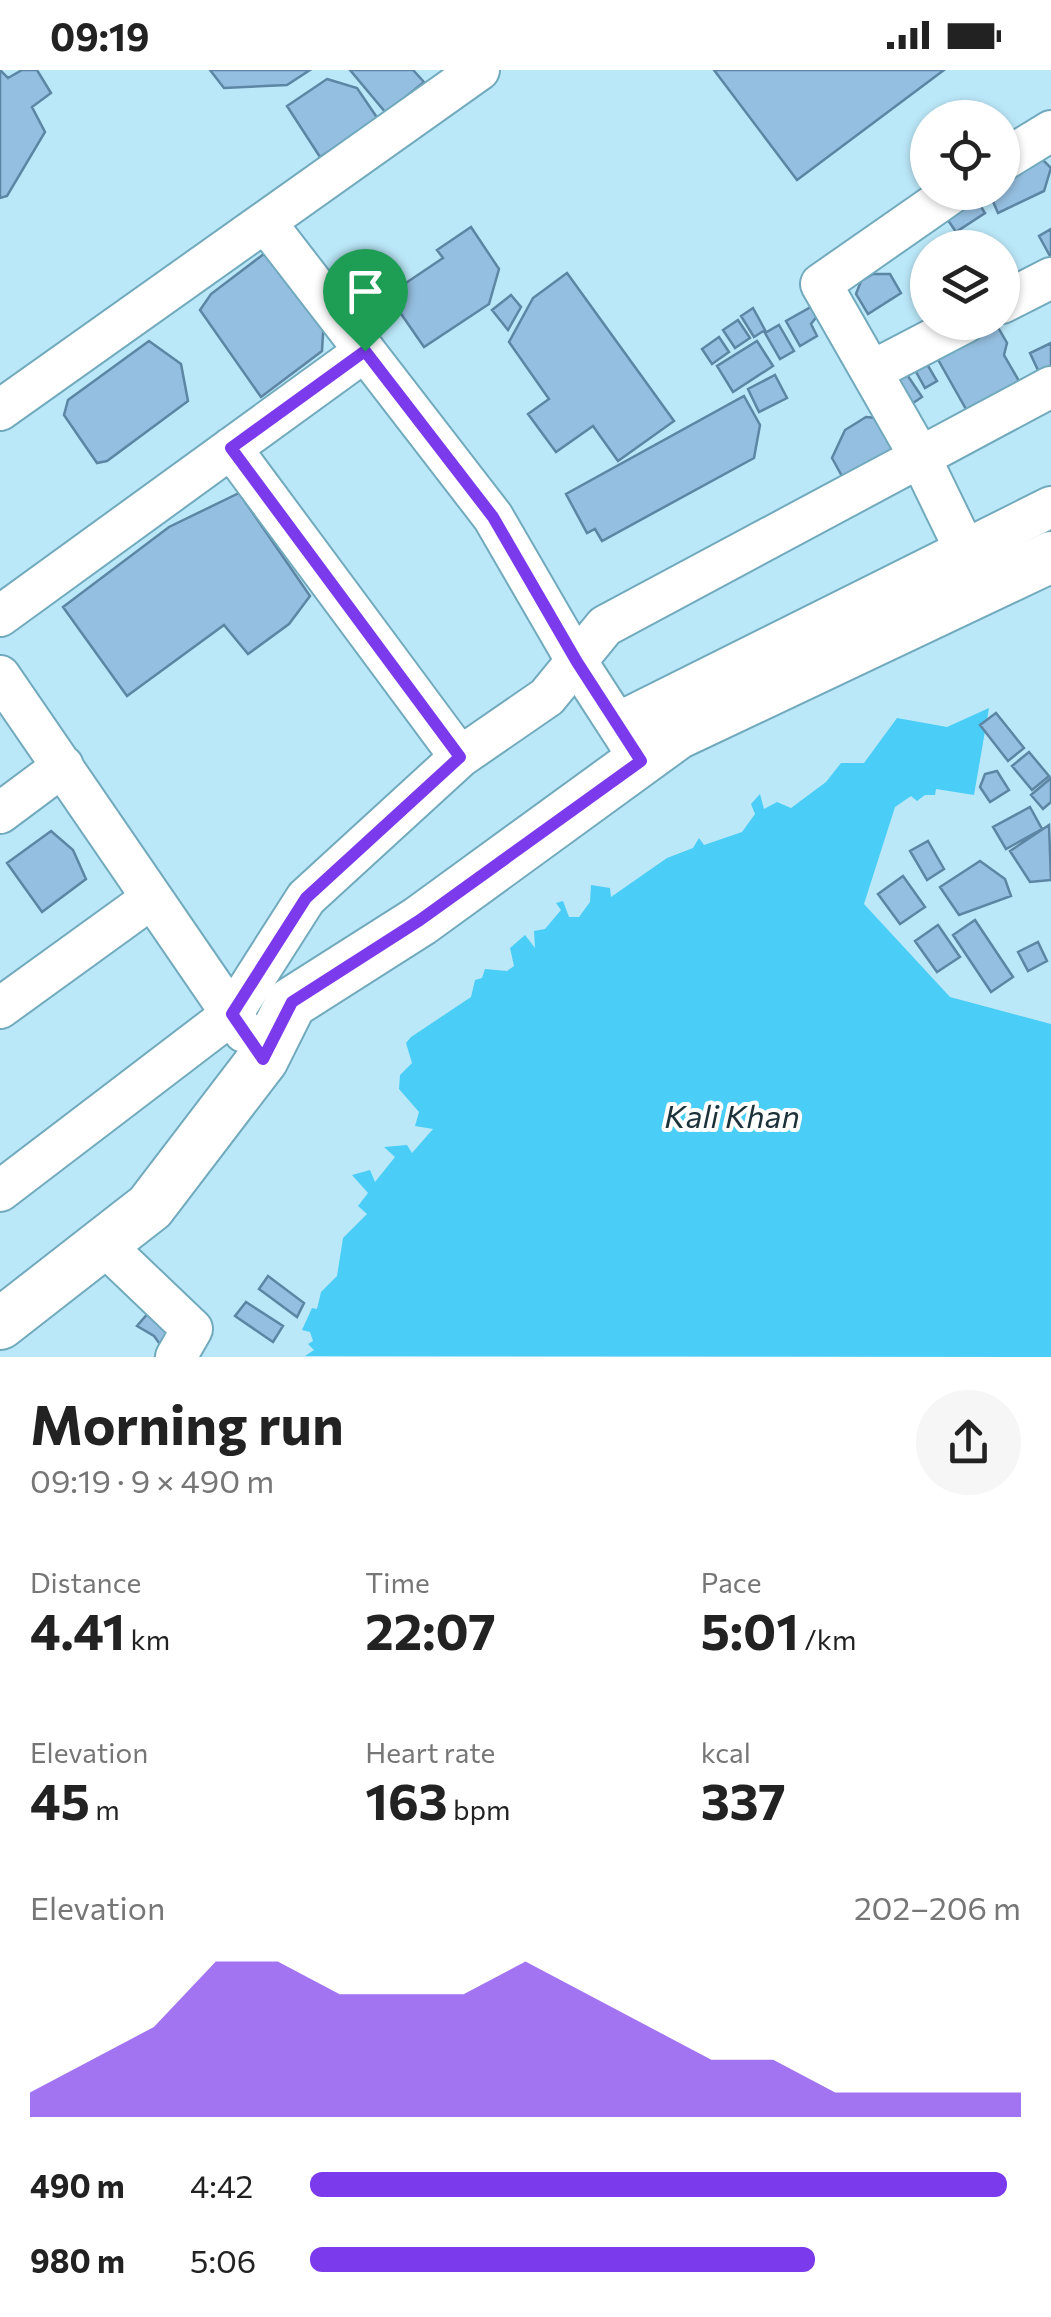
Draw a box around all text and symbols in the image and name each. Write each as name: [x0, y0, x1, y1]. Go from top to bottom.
text: 09:19: [50, 12, 149, 59]
map controls: [910, 100, 1020, 340]
button: locate: [910, 100, 1020, 210]
button: layers: [910, 230, 1020, 340]
pin: [323, 249, 408, 352]
icon: arrive: [338, 264, 393, 319]
water label: Kali Khan: [664, 1095, 800, 1135]
text: Morning run: [30, 1389, 344, 1456]
button: share: [916, 1390, 1021, 1495]
text: 09:19 · 9 × 490 m: [30, 1460, 274, 1500]
text: Distance: [30, 1565, 141, 1599]
text: Time: [365, 1565, 430, 1599]
text: Pace: [701, 1565, 762, 1599]
text: 4.41: [30, 1599, 125, 1660]
text: 22:07: [365, 1599, 496, 1660]
text: 5:01: [701, 1599, 799, 1660]
text: km: [125, 1622, 170, 1656]
text: /km: [799, 1622, 856, 1656]
text: Elevation: [30, 1735, 148, 1769]
text: Heart rate: [365, 1735, 495, 1769]
text: kcal: [701, 1735, 751, 1769]
text: 45: [30, 1769, 90, 1830]
text: 163: [365, 1769, 448, 1830]
text: 337: [701, 1769, 786, 1830]
text: m: [90, 1792, 120, 1826]
text: bpm: [448, 1792, 511, 1826]
text: Elevation: [30, 1887, 165, 1927]
text: 202–206 m: [854, 1887, 1021, 1927]
text: 490 m: [30, 2165, 125, 2205]
text: 4:42: [190, 2165, 253, 2205]
text: 980 m: [30, 2240, 125, 2280]
text: 5:06: [190, 2240, 256, 2280]

